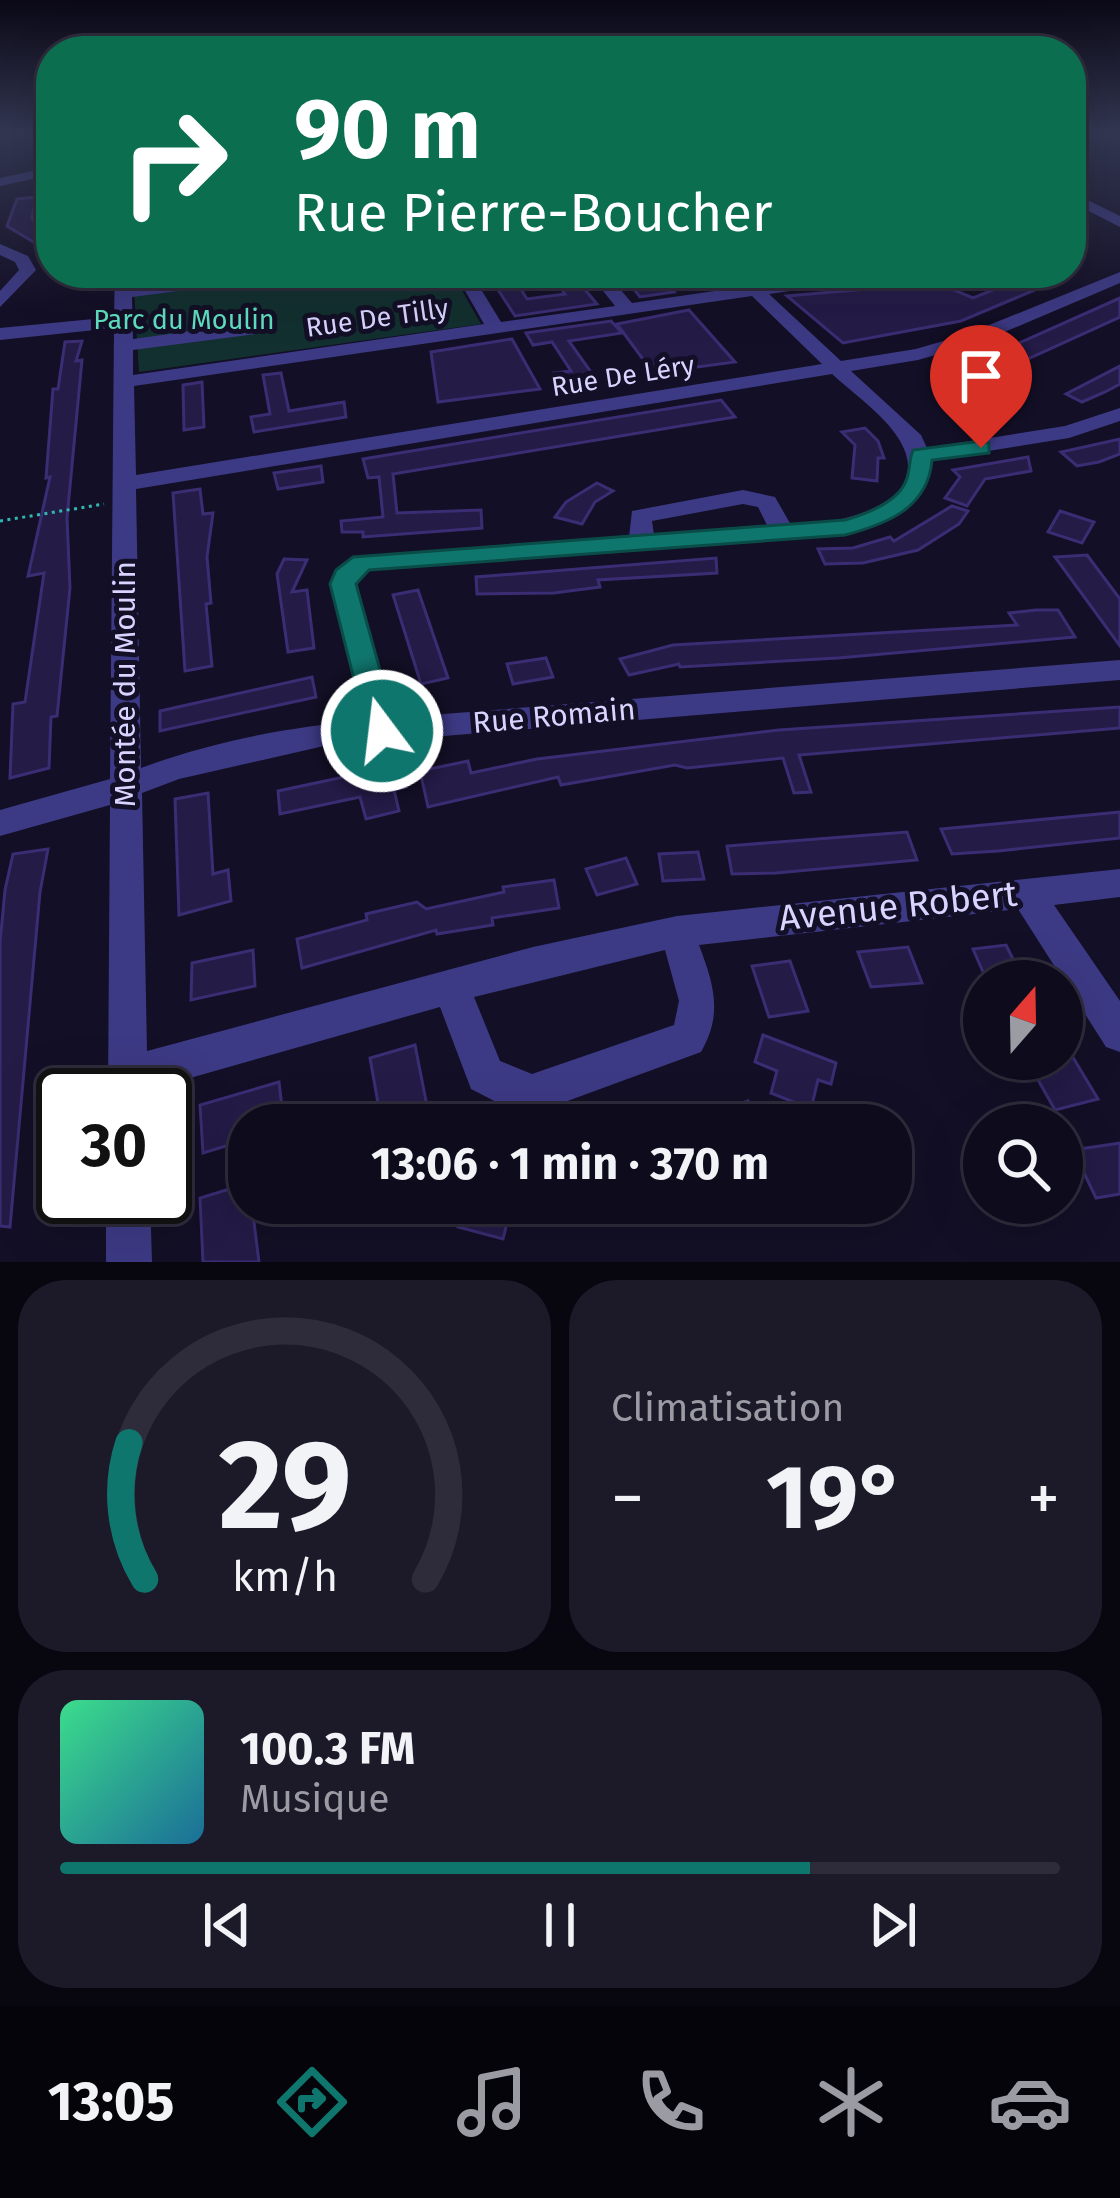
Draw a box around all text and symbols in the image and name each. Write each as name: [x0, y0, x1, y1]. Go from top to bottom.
text: 90 m: [294, 79, 481, 180]
icon: right: [96, 84, 252, 240]
text: Rue Pierre-Boucher: [294, 181, 773, 245]
street label: Rue De Tilly: [304, 292, 451, 344]
park label: Parc du Moulin: [93, 304, 275, 336]
pin: [930, 325, 1032, 448]
icon: arrive: [948, 343, 1014, 409]
street label: Rue De Léry: [549, 349, 698, 403]
street label: Montée du Moulin: [107, 561, 143, 807]
position arrow: [319, 668, 445, 794]
street label: Rue Romain: [471, 691, 637, 741]
street label: Avenue Robert: [777, 872, 1019, 940]
north arrow: [963, 960, 1083, 1080]
map controls: [963, 960, 1083, 1224]
speed limit sign: 30: [36, 1068, 192, 1224]
button: search: [963, 1104, 1083, 1224]
text: 13:06 · 1 min · 370 m: [371, 1137, 769, 1191]
text: Climatisation: [611, 1385, 844, 1431]
text: 29: [218, 1411, 351, 1561]
text: 19°: [766, 1444, 905, 1552]
text: −: [611, 1459, 644, 1538]
text: +: [1027, 1459, 1060, 1538]
text: km/h: [231, 1551, 338, 1602]
text: 100.3 FM: [240, 1722, 415, 1776]
text: Musique: [240, 1776, 390, 1822]
icon: previous: [194, 1892, 260, 1958]
icon: pause: [527, 1892, 593, 1958]
icon: next: [860, 1892, 926, 1958]
icon: directions: [270, 2060, 354, 2144]
icon: music: [450, 2060, 534, 2144]
icon: phone: [629, 2060, 713, 2144]
icon: climate: [809, 2060, 893, 2144]
icon: car: [988, 2060, 1072, 2144]
text: 13:05: [48, 2070, 174, 2134]

